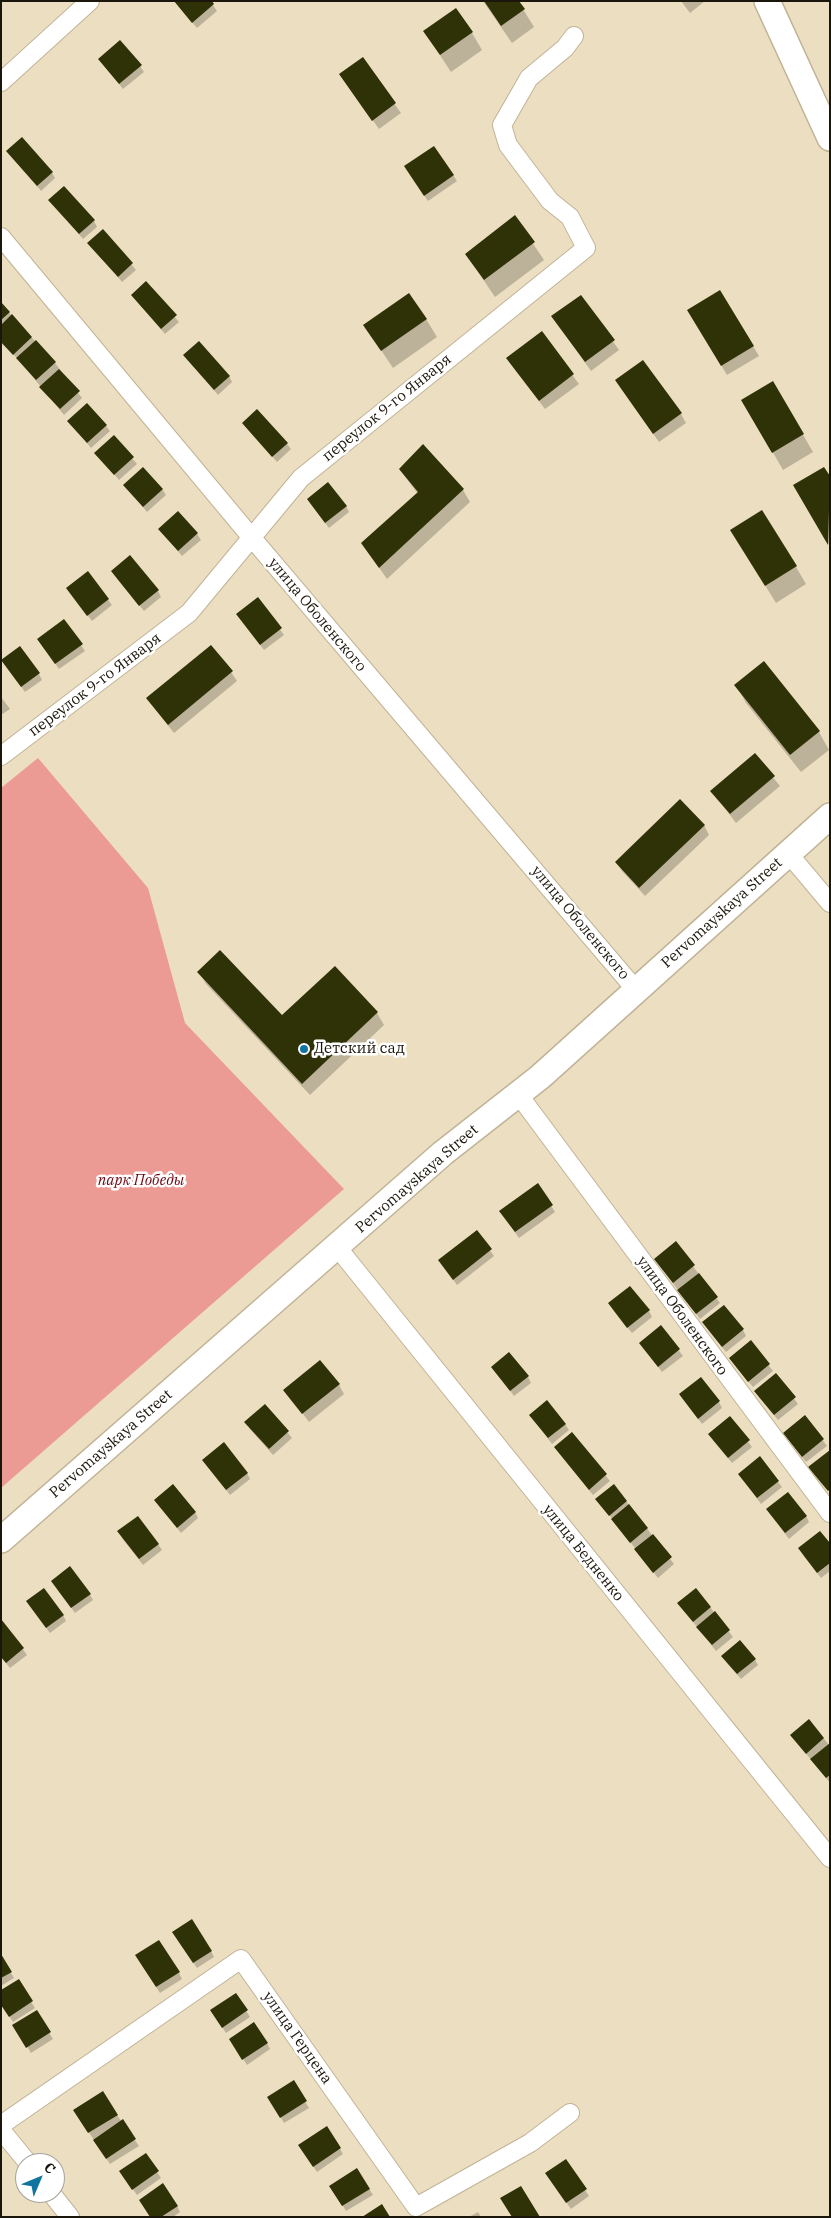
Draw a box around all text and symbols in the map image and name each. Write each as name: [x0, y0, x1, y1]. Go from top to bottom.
street label: переулок 9-го Января: [319, 350, 455, 466]
street label: улица Оболенского: [264, 554, 370, 676]
street label: переулок 9-го Января: [25, 629, 165, 741]
street label: Pervomayskaya Street: [658, 854, 786, 972]
street label: улица Оболенского: [527, 862, 633, 984]
place label: Детский сад: [314, 1040, 405, 1058]
marker: Детский сад: [298, 1043, 310, 1055]
street label: Pervomayskaya Street: [352, 1121, 482, 1237]
park label: парк Победы: [98, 1172, 184, 1190]
street label: улица Оболенского: [633, 1253, 731, 1379]
street label: Pervomayskaya Street: [46, 1386, 176, 1502]
street label: улица Бедненко: [539, 1501, 627, 1605]
street label: улица Герцена: [258, 1988, 336, 2088]
north arrow: [15, 2153, 65, 2203]
text: С: [40, 2158, 60, 2178]

